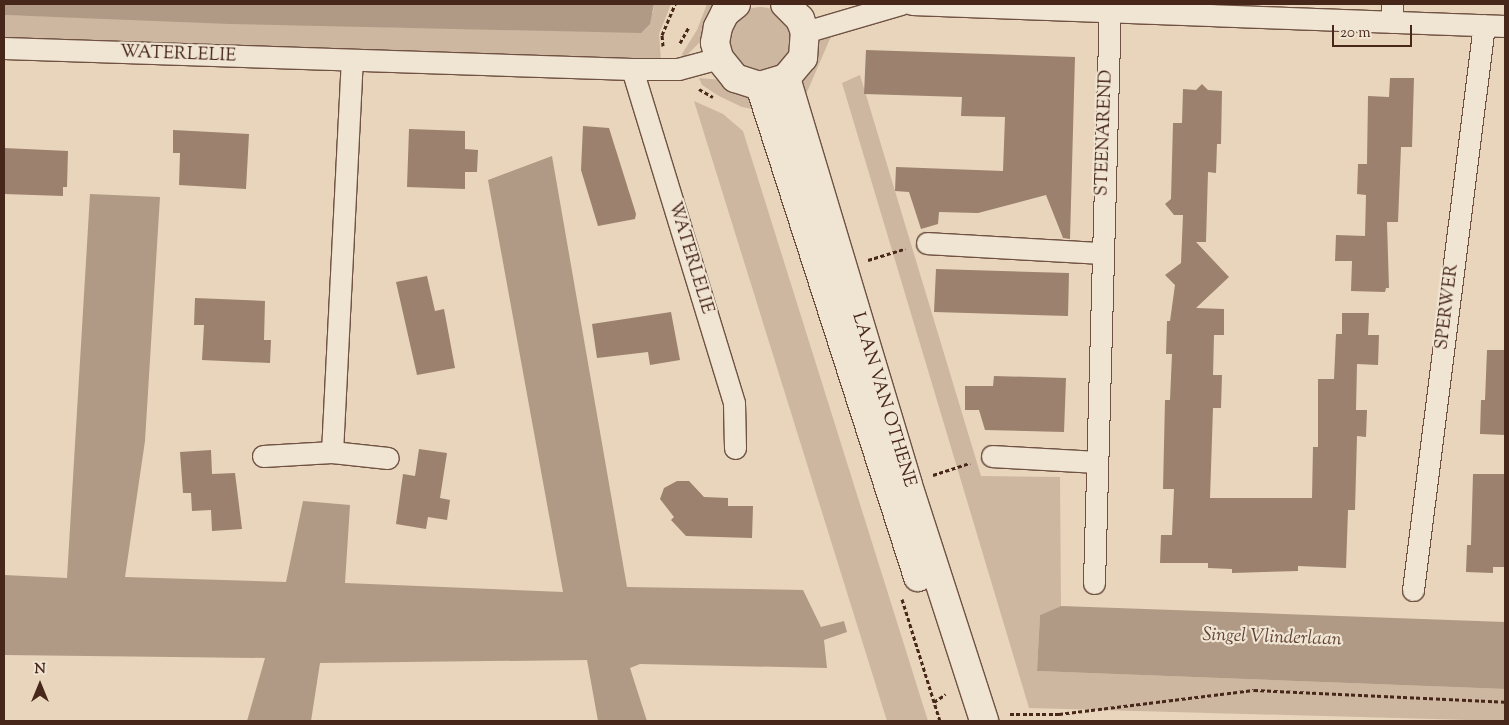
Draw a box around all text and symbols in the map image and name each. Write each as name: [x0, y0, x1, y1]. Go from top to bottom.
scale bar: [1334, 15, 1414, 47]
text: 20 m: [1340, 23, 1371, 44]
street label: WATERLELIE: [120, 42, 236, 68]
street label: STEENAREND: [1092, 70, 1118, 196]
street label: WATERLELIE: [663, 199, 717, 317]
street label: SPERWER: [1432, 263, 1464, 351]
street label: LAAN VAN OTHENE: [846, 310, 920, 490]
water label: Singel Vlinderlaan: [1202, 624, 1342, 652]
north arrow: [15, 660, 65, 710]
text: N: [34, 660, 46, 680]

